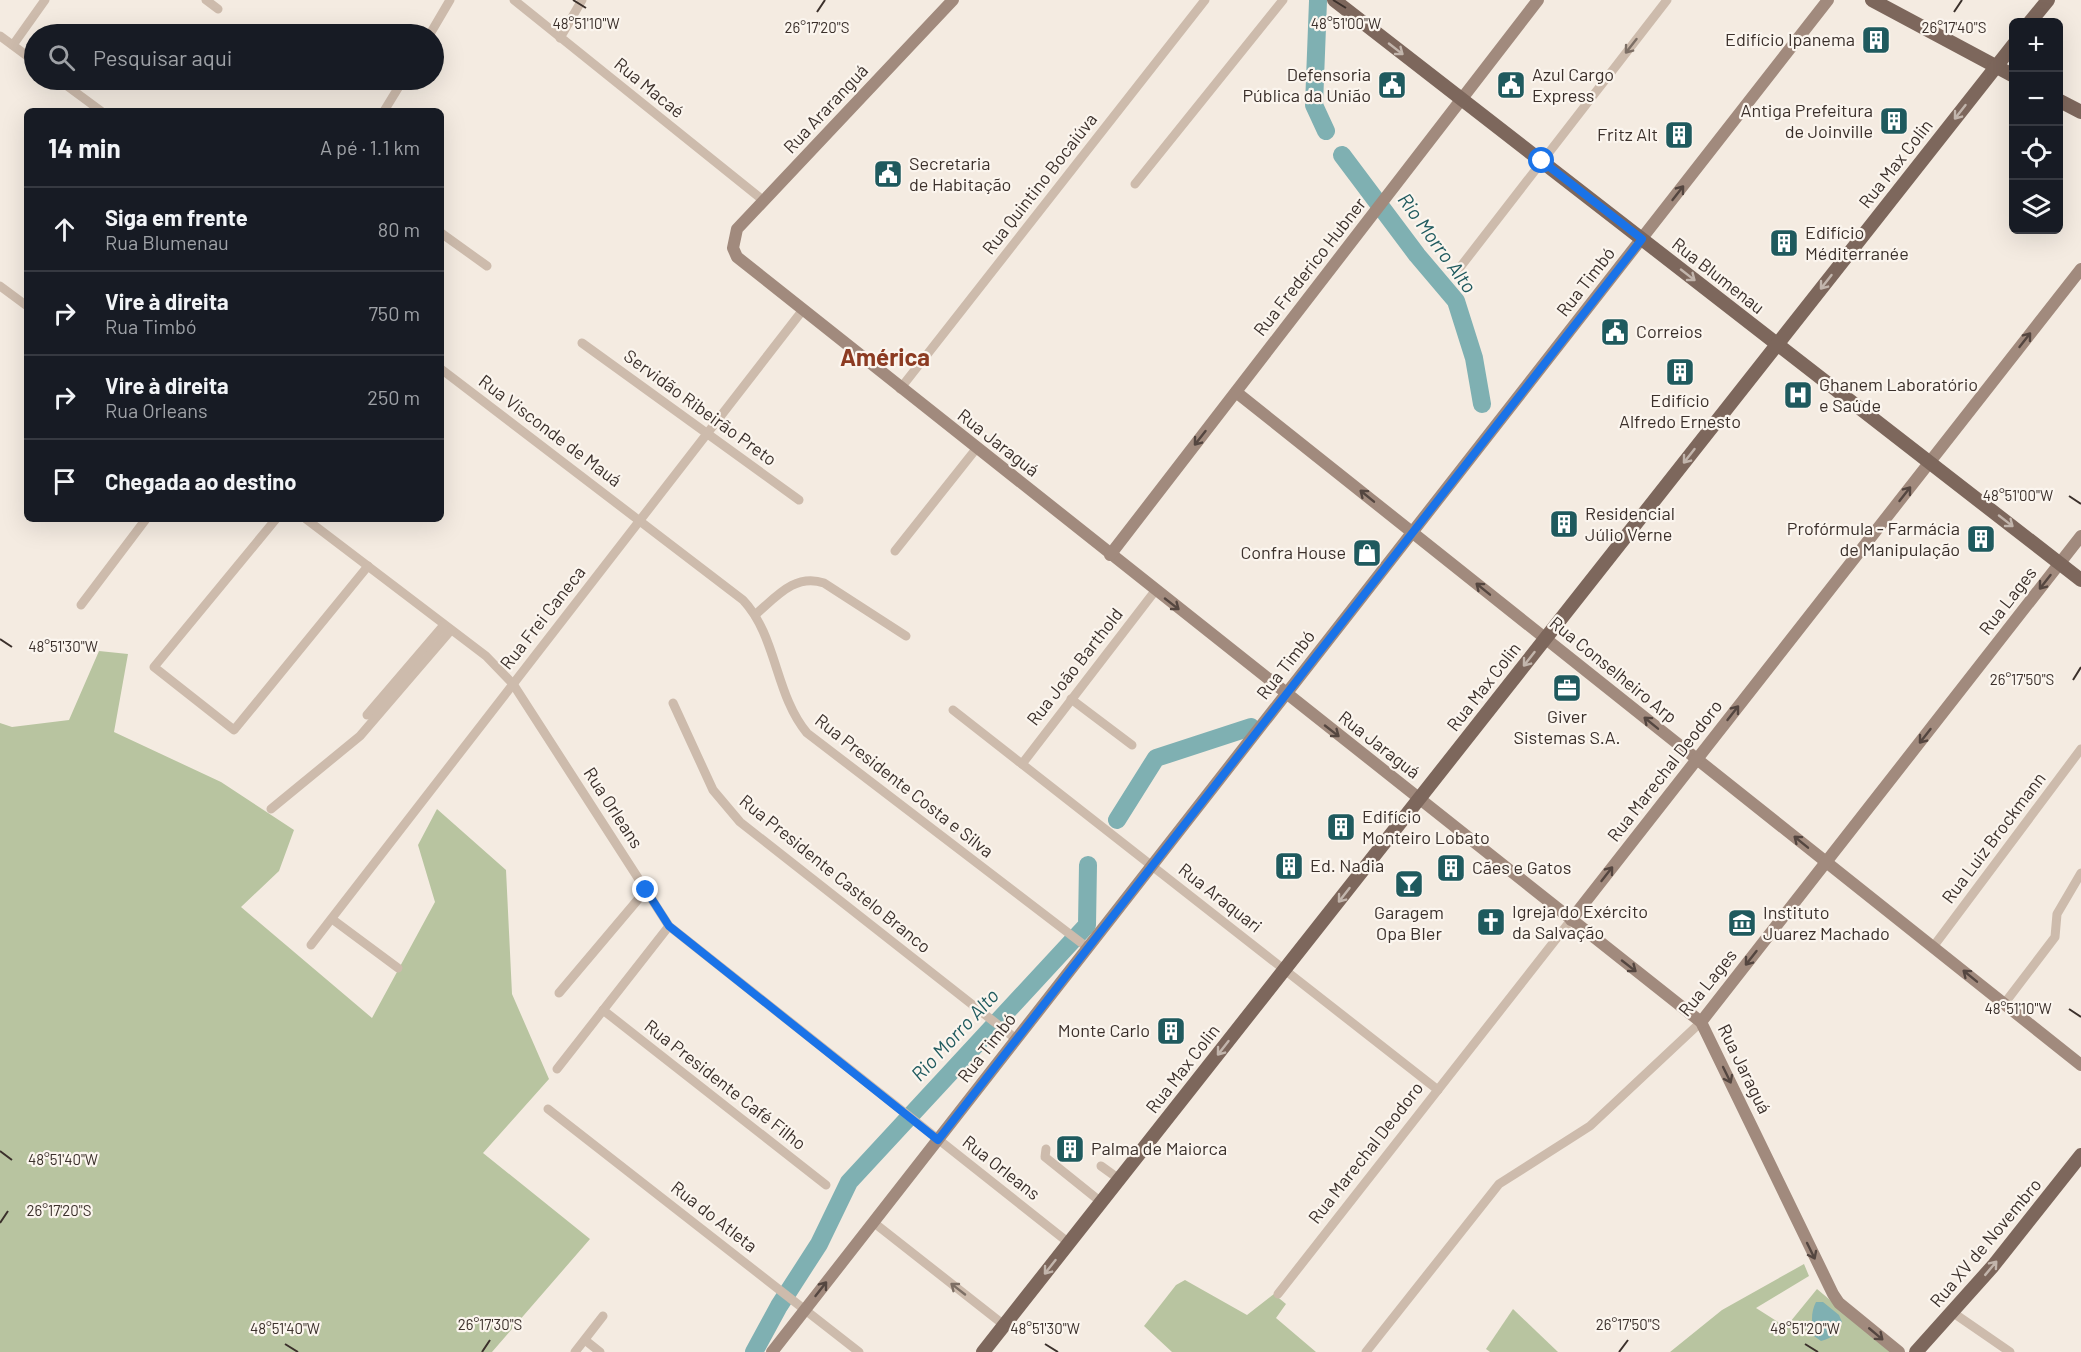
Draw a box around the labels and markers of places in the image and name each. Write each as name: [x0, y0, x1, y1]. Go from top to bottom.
building icon: Edifício Ipanema: [1860, 24, 1892, 56]
place label: Edifício Ipanema: [1725, 28, 1855, 50]
place label: Defensoria Pública da União: [1242, 63, 1371, 106]
place label: Azul Cargo Express: [1532, 63, 1614, 106]
public building icon: Defensoria Pública da União: [1376, 69, 1408, 101]
public building icon: Azul Cargo Express: [1495, 69, 1527, 101]
place label: Antiga Prefeitura de Joinville: [1741, 99, 1873, 142]
building icon: Antiga Prefeitura de Joinville: [1878, 105, 1910, 137]
building icon: Fritz Alt: [1663, 119, 1695, 151]
place label: Fritz Alt: [1597, 123, 1658, 145]
place label: Secretaria de Habitação: [909, 152, 1011, 195]
public building icon: Secretaria de Habitação: [872, 158, 904, 190]
place label: Edifício Méditerranée: [1805, 221, 1909, 264]
building icon: Edifício Méditerranée: [1768, 227, 1800, 259]
public building icon: Correios: [1599, 316, 1631, 348]
place label: Correios: [1636, 320, 1702, 342]
building icon: Edifício Alfredo Ernesto: [1664, 356, 1696, 388]
place label: Ghanem Laboratório e Saúde: [1819, 373, 1978, 416]
hospital icon: Ghanem Laboratório e Saúde: [1782, 379, 1814, 411]
place label: Edifício Alfredo Ernesto: [1619, 389, 1741, 432]
place label: Residencial Júlio Verne: [1585, 502, 1675, 545]
building icon: Residencial Júlio Verne: [1548, 508, 1580, 540]
place label: Profórmula - Farmácia de Manipulação: [1787, 517, 1960, 560]
building icon: Profórmula - Farmácia de Manipulação: [1965, 523, 1997, 555]
shop icon: Confra House: [1351, 537, 1383, 569]
place label: Confra House: [1240, 541, 1346, 563]
office icon: Giver Sistemas S.A.: [1551, 672, 1583, 704]
place label: Giver Sistemas S.A.: [1513, 705, 1621, 748]
place label: Edifício Monteiro Lobato: [1362, 805, 1490, 848]
building icon: Edifício Monteiro Lobato: [1325, 811, 1357, 843]
building icon: Ed. Nadia: [1273, 850, 1305, 882]
building icon: Cães e Gatos: [1435, 852, 1467, 884]
place label: Ed. Nadia: [1310, 854, 1384, 876]
place label: Cães e Gatos: [1472, 856, 1572, 878]
bar icon: Garagem Opa BIer: [1393, 868, 1425, 900]
place label: Igreja do Exército da Salvação: [1512, 900, 1648, 943]
place label: Garagem Opa BIer: [1374, 901, 1444, 944]
place label: Instituto Juarez Machado: [1763, 901, 1890, 944]
church icon: Igreja do Exército da Salvação: [1475, 906, 1507, 938]
museum icon: Instituto Juarez Machado: [1726, 907, 1758, 939]
building icon: Monte Carlo: [1155, 1015, 1187, 1047]
place label: Monte Carlo: [1058, 1019, 1150, 1041]
building icon: Palma de Maiorca: [1054, 1133, 1086, 1165]
place label: Palma de Maiorca: [1091, 1137, 1227, 1159]

